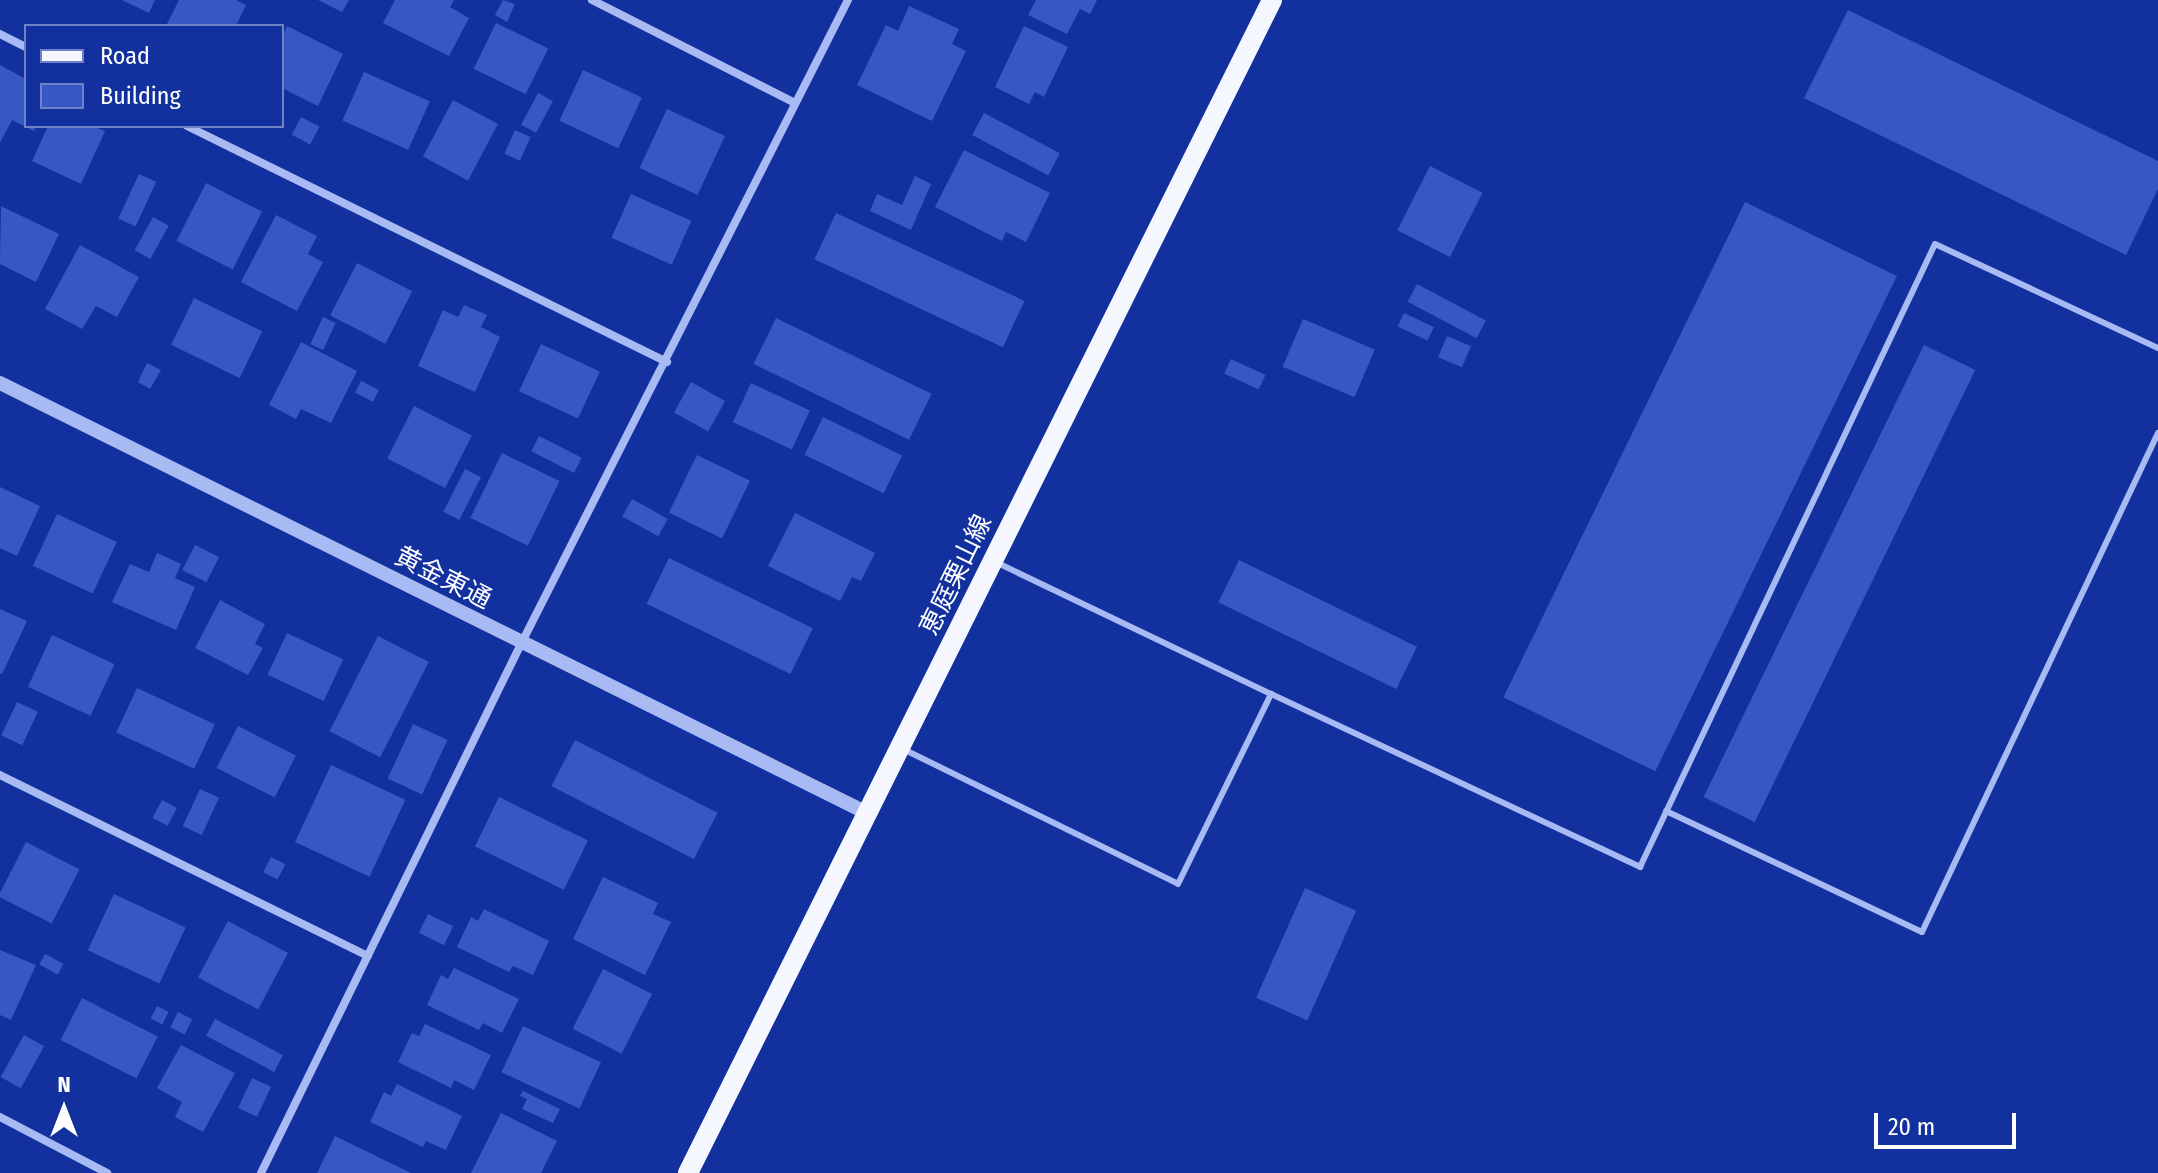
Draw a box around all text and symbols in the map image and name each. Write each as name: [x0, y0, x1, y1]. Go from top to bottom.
legend: [24, 24, 284, 128]
text: Road: [100, 42, 150, 70]
text: Building: [100, 82, 181, 110]
street label: 恵庭栗山線: [913, 510, 999, 640]
street label: 黄金東通: [390, 540, 496, 616]
north arrow: [24, 1069, 104, 1149]
text: N: [57, 1071, 71, 1098]
scale bar: [1878, 1097, 2020, 1147]
text: 20 m: [1888, 1113, 1935, 1141]

